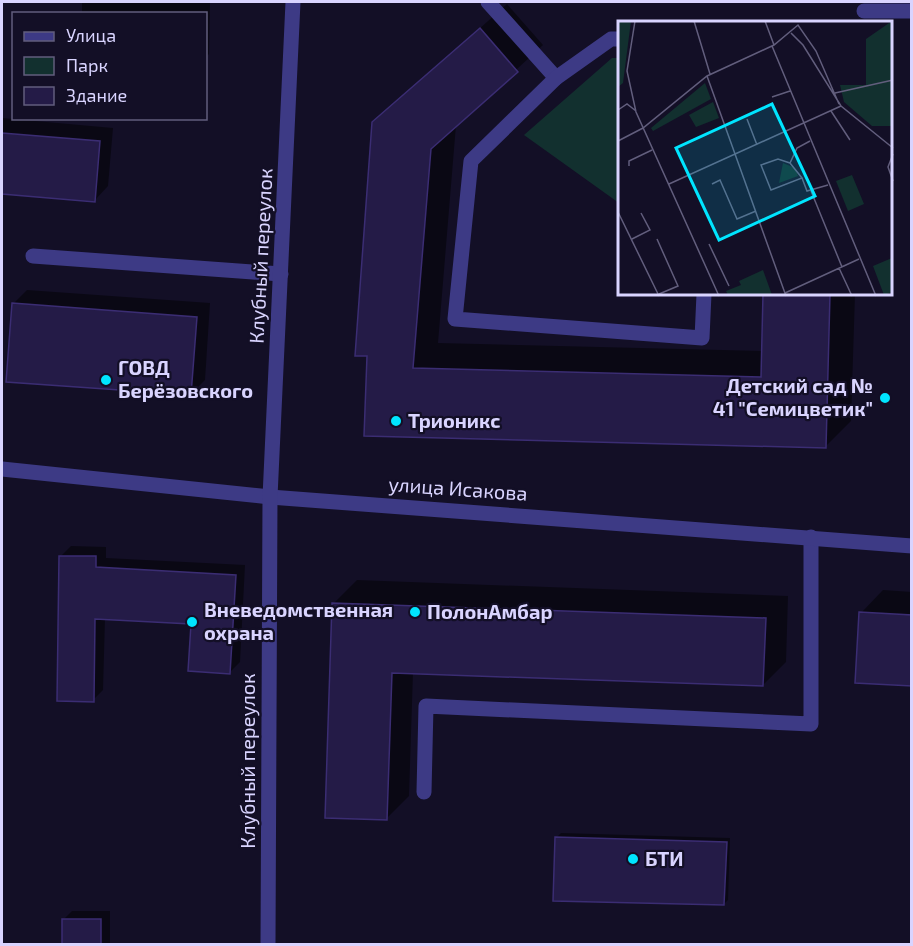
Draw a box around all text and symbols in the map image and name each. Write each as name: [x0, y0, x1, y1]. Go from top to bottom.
legend: [12, 12, 207, 120]
inset map: [618, 21, 892, 296]
text: Улица: [66, 24, 116, 46]
text: Парк: [66, 54, 108, 76]
text: Здание: [66, 84, 127, 106]
street label: Клубный переулок: [243, 167, 278, 344]
place label: ГОВД Берёзовского: [118, 355, 253, 402]
marker: ГОВД Берёзовского: [99, 373, 113, 387]
place label: Детский сад № 41 "Семицветик": [713, 373, 873, 420]
marker: Детский сад № 41 "Семицветик": [878, 391, 892, 405]
place label: Трионикс: [408, 408, 500, 432]
marker: Трионикс: [389, 414, 403, 428]
street label: улица Исакова: [388, 471, 528, 506]
place label: Вневедомственная охрана: [204, 597, 393, 644]
place label: ПолонАмбар: [427, 599, 553, 623]
marker: ПолонАмбар: [408, 605, 422, 619]
marker: Вневедомственная охрана: [185, 615, 199, 629]
street label: Клубный переулок: [235, 673, 260, 849]
place label: БТИ: [645, 846, 684, 870]
marker: БТИ: [626, 852, 640, 866]

